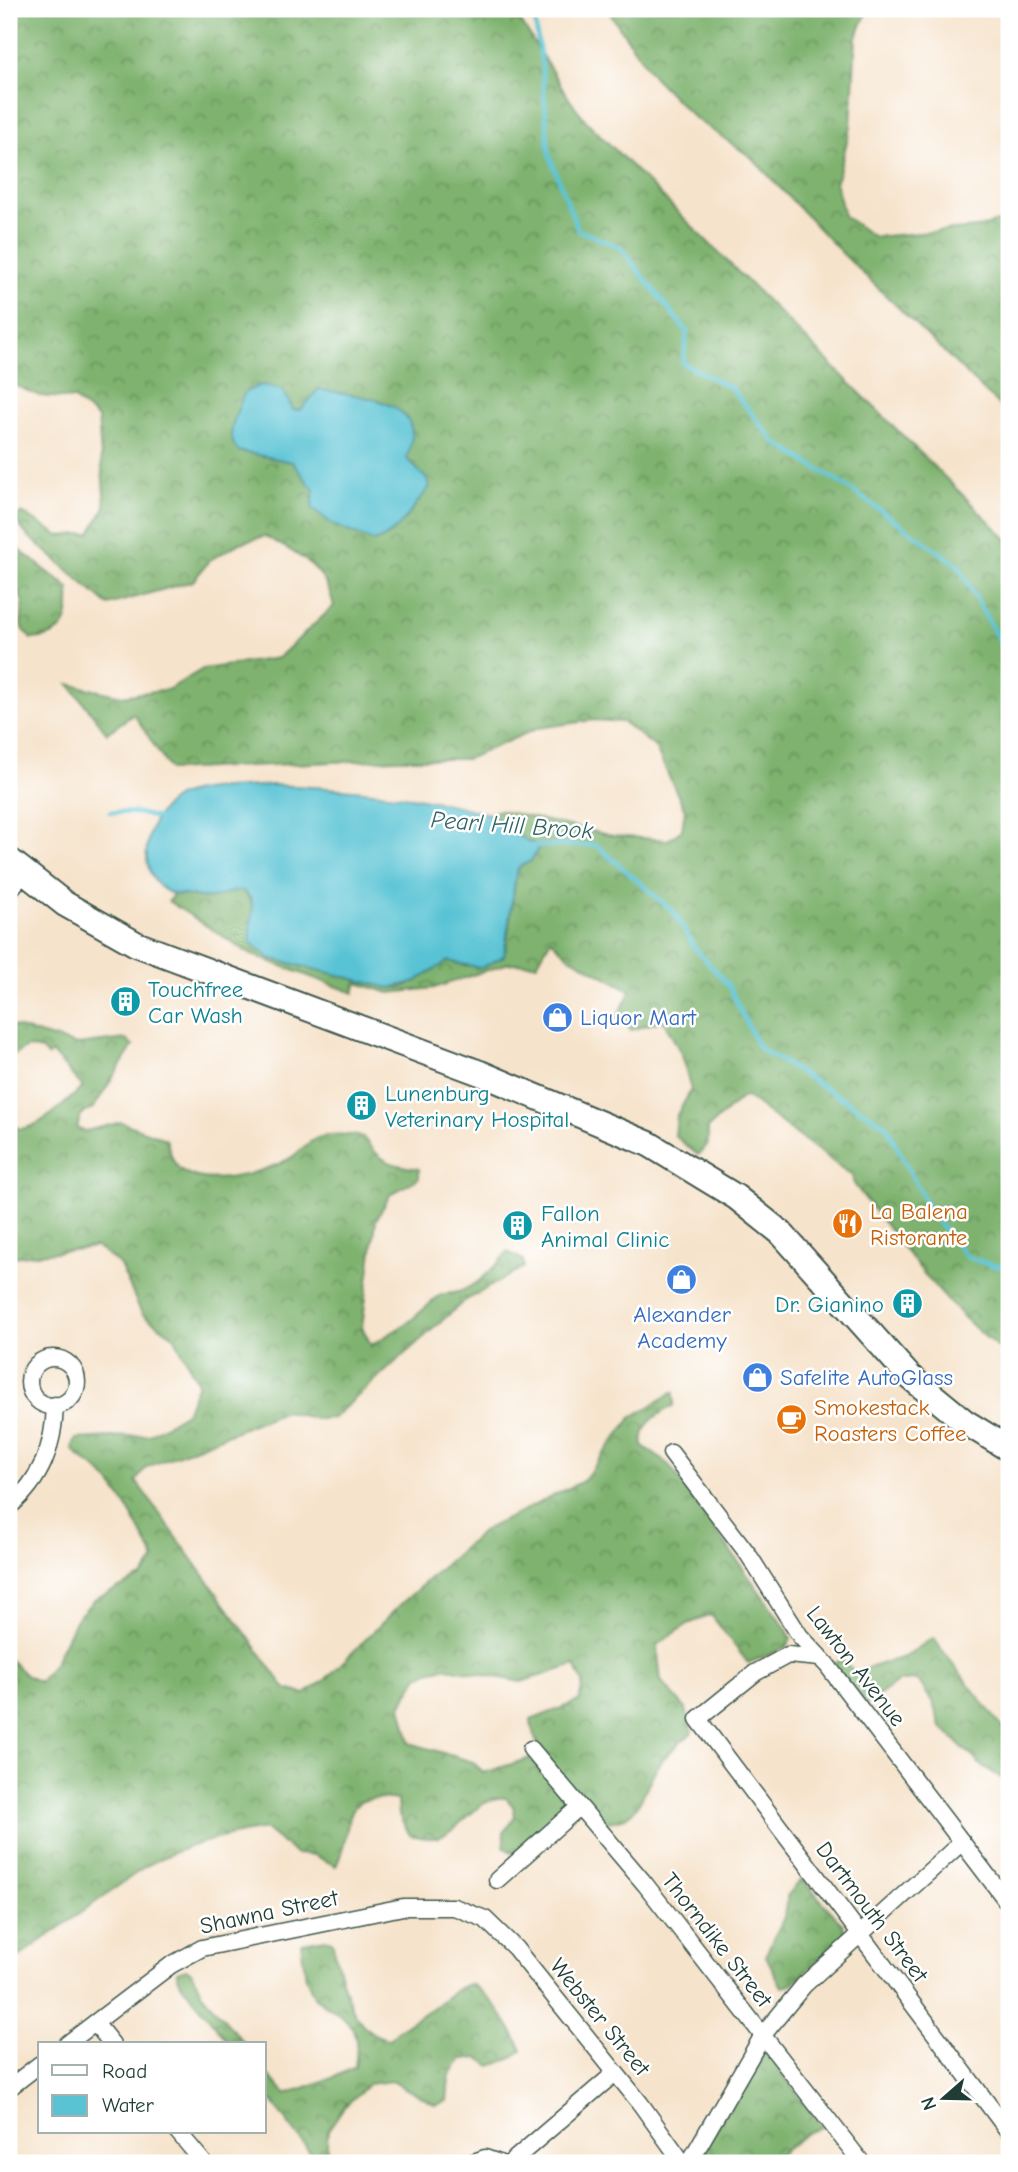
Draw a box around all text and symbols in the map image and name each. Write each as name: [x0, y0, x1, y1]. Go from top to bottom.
water label: Pearl Hill Brook: [430, 805, 594, 845]
place label: Touchfree Car Wash: [148, 976, 243, 1029]
building icon: Touchfree Car Wash: [108, 985, 142, 1019]
shop icon: Liquor Mart: [540, 1000, 574, 1034]
place label: Liquor Mart: [580, 1004, 698, 1031]
place label: Lunenburg Veterinary Hospital: [385, 1080, 569, 1133]
building icon: Lunenburg Veterinary Hospital: [345, 1089, 379, 1123]
place label: La Balena Ristorante: [870, 1198, 968, 1251]
place label: Fallon Animal Clinic: [541, 1200, 669, 1253]
restaurant icon: La Balena Ristorante: [830, 1207, 864, 1241]
building icon: Fallon Animal Clinic: [501, 1209, 535, 1243]
shop icon: Alexander Academy: [665, 1263, 699, 1297]
building icon: Dr. Gianino: [890, 1287, 924, 1321]
place label: Dr. Gianino: [775, 1291, 884, 1318]
place label: Alexander Academy: [633, 1301, 732, 1354]
shop icon: Safelite AutoGlass: [740, 1360, 774, 1394]
place label: Safelite AutoGlass: [780, 1364, 953, 1391]
place label: Smokestack Roasters Coffee: [814, 1394, 967, 1447]
cafe icon: Smokestack Roasters Coffee: [774, 1403, 808, 1437]
street label: Lawton Avenue: [801, 1600, 911, 1732]
street label: Dartmouth Street: [810, 1836, 935, 1989]
street label: Thorndike Street: [656, 1867, 779, 2014]
street label: Shawna Street: [197, 1884, 342, 1940]
street label: Webster Street: [544, 1953, 657, 2082]
legend: [38, 2042, 266, 2134]
text: Road: [102, 2059, 147, 2083]
north arrow: [909, 2064, 979, 2134]
text: Water: [102, 2093, 155, 2117]
text: N: [917, 2094, 941, 2113]

